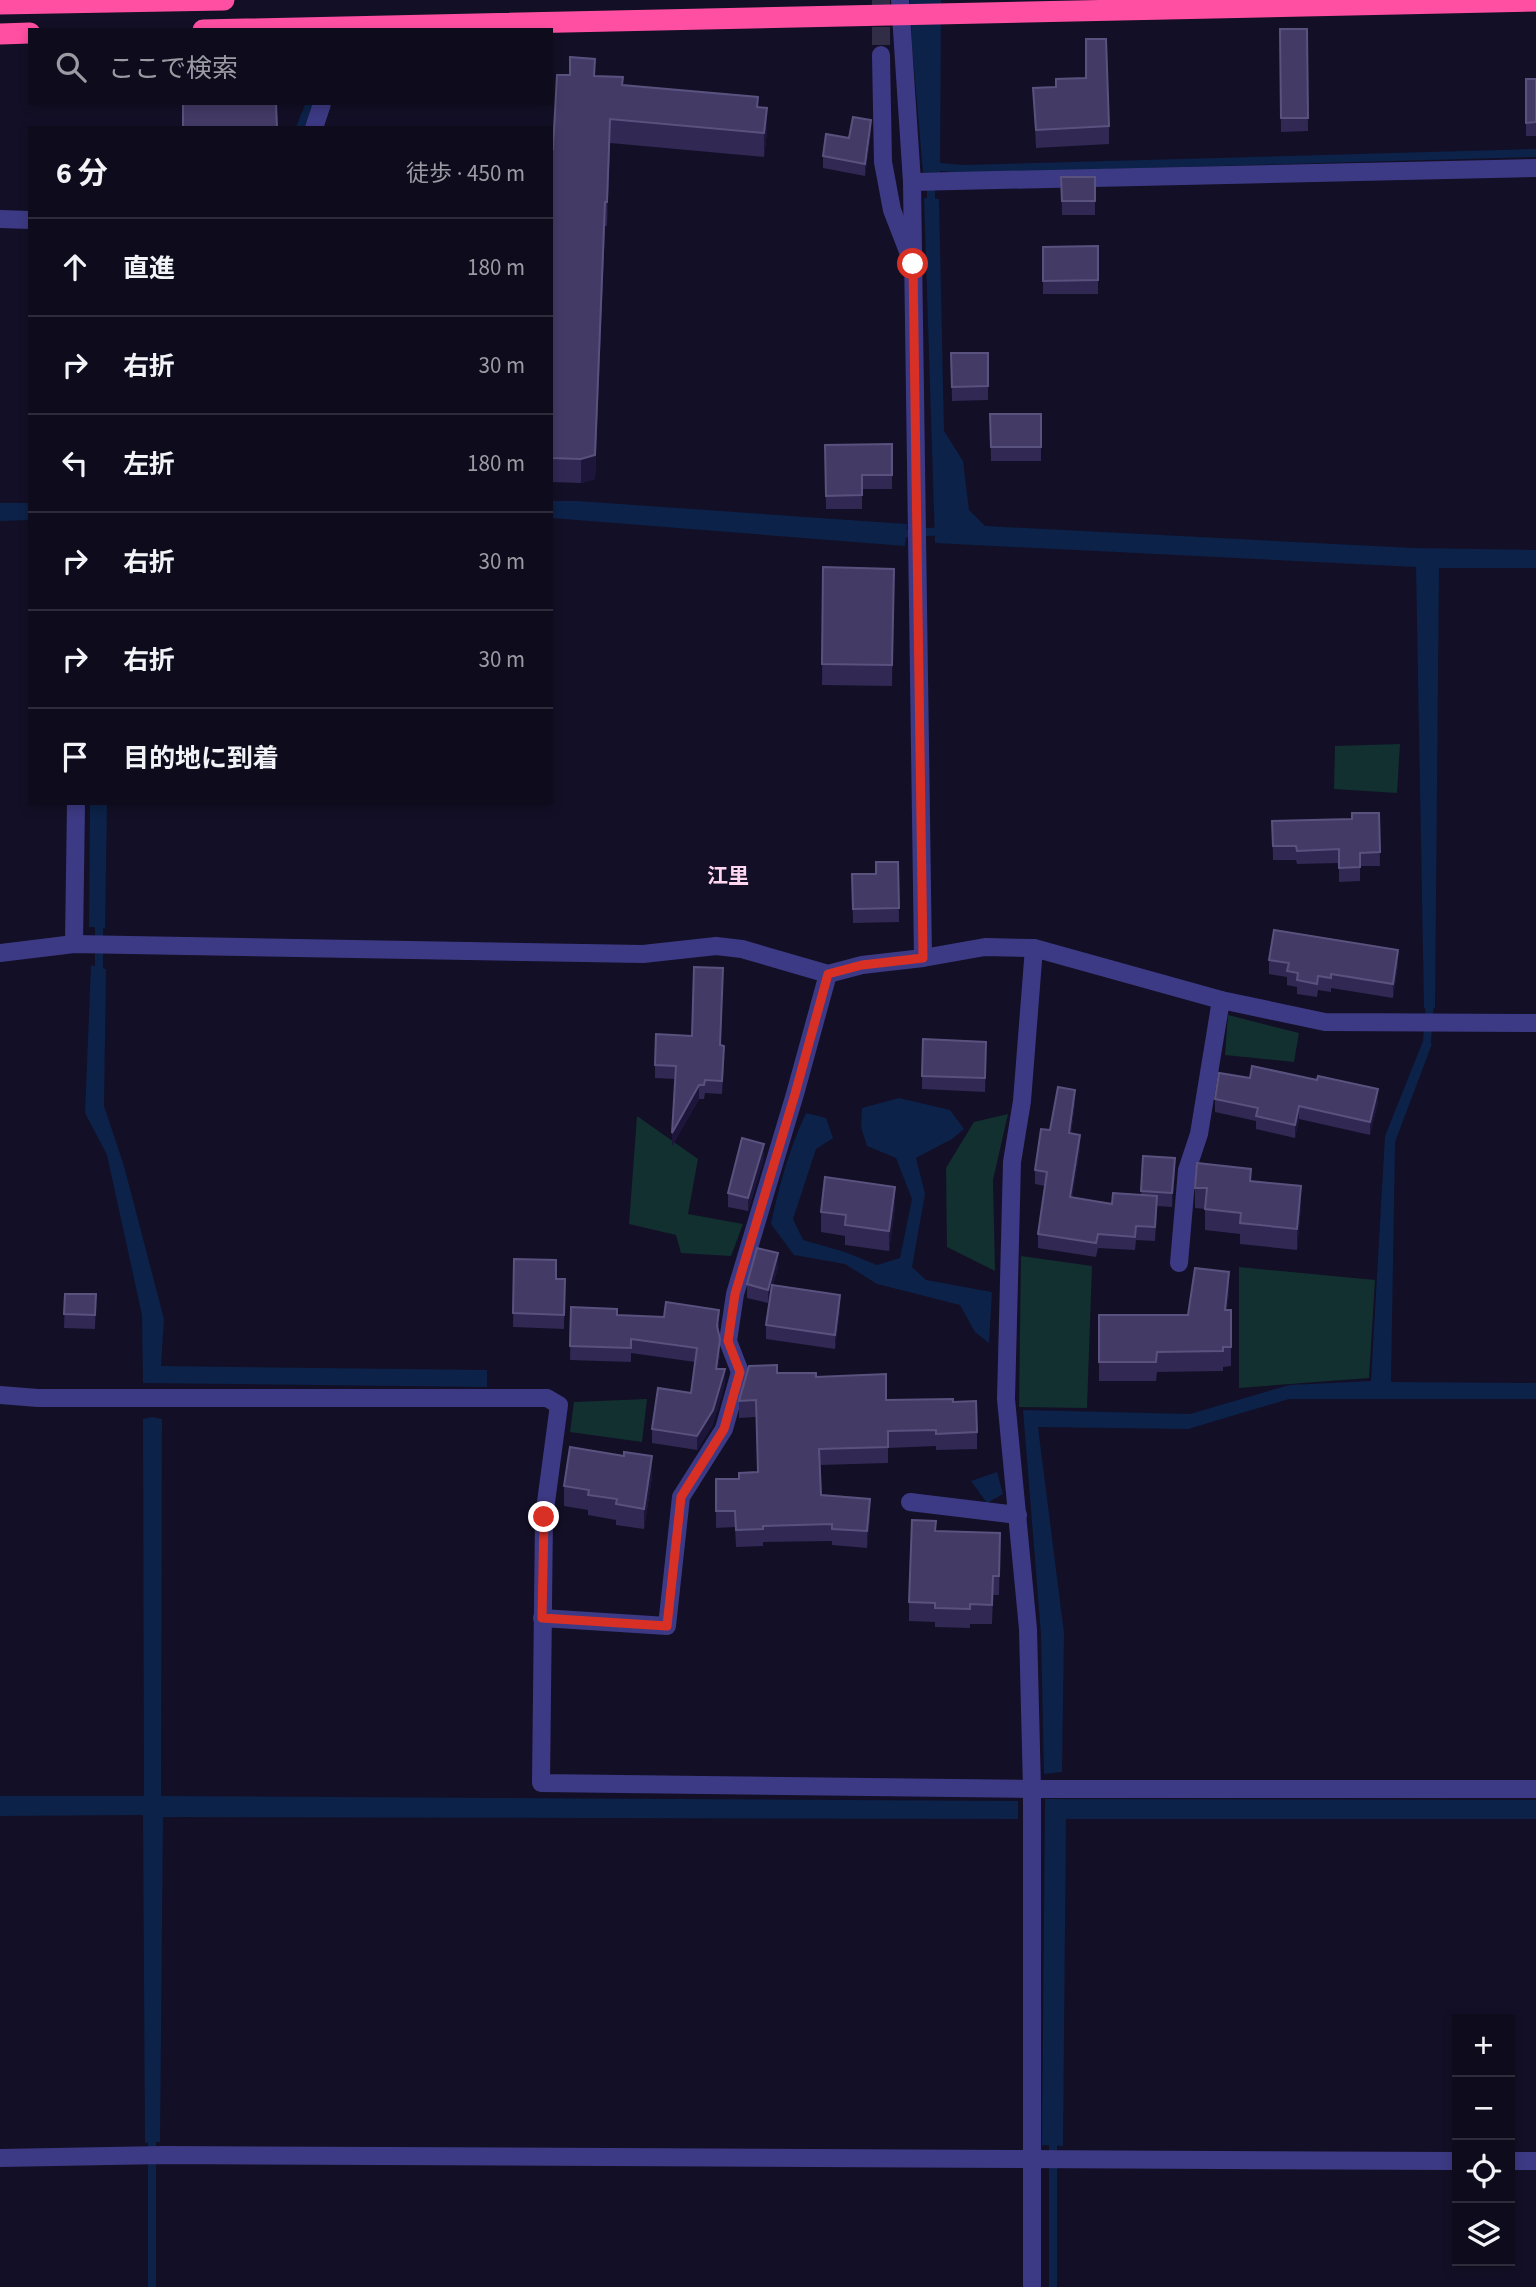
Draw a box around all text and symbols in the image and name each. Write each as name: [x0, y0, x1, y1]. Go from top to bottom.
search box: [28, 28, 553, 105]
icon: search: [52, 48, 90, 86]
text: ここで検索: [108, 50, 238, 87]
text: 6 分: [56, 152, 108, 195]
text: 徒歩 · 450 m: [406, 157, 525, 190]
icon: ahead: [56, 248, 94, 286]
route start: [897, 248, 928, 279]
text: 直進: [123, 250, 175, 287]
text: 180 m: [467, 251, 525, 284]
icon: right: [56, 346, 94, 384]
text: 右折: [123, 348, 175, 385]
text: 30 m: [478, 349, 525, 382]
icon: left: [56, 444, 94, 482]
text: 左折: [123, 446, 175, 483]
text: 180 m: [467, 447, 525, 480]
icon: right: [56, 542, 94, 580]
text: 右折: [123, 544, 175, 581]
text: 30 m: [478, 545, 525, 578]
icon: right: [56, 640, 94, 678]
text: 右折: [123, 642, 175, 679]
text: 30 m: [478, 643, 525, 676]
icon: arrive: [56, 738, 94, 776]
text: 目的地に到着: [123, 740, 279, 777]
district label: 江里: [707, 861, 749, 891]
route end: [528, 1501, 559, 1532]
map controls: [1452, 2014, 1515, 2266]
button: +: [1452, 2014, 1515, 2077]
button: −: [1452, 2077, 1515, 2140]
button: locate: [1452, 2140, 1515, 2203]
button: layers: [1452, 2203, 1515, 2266]

